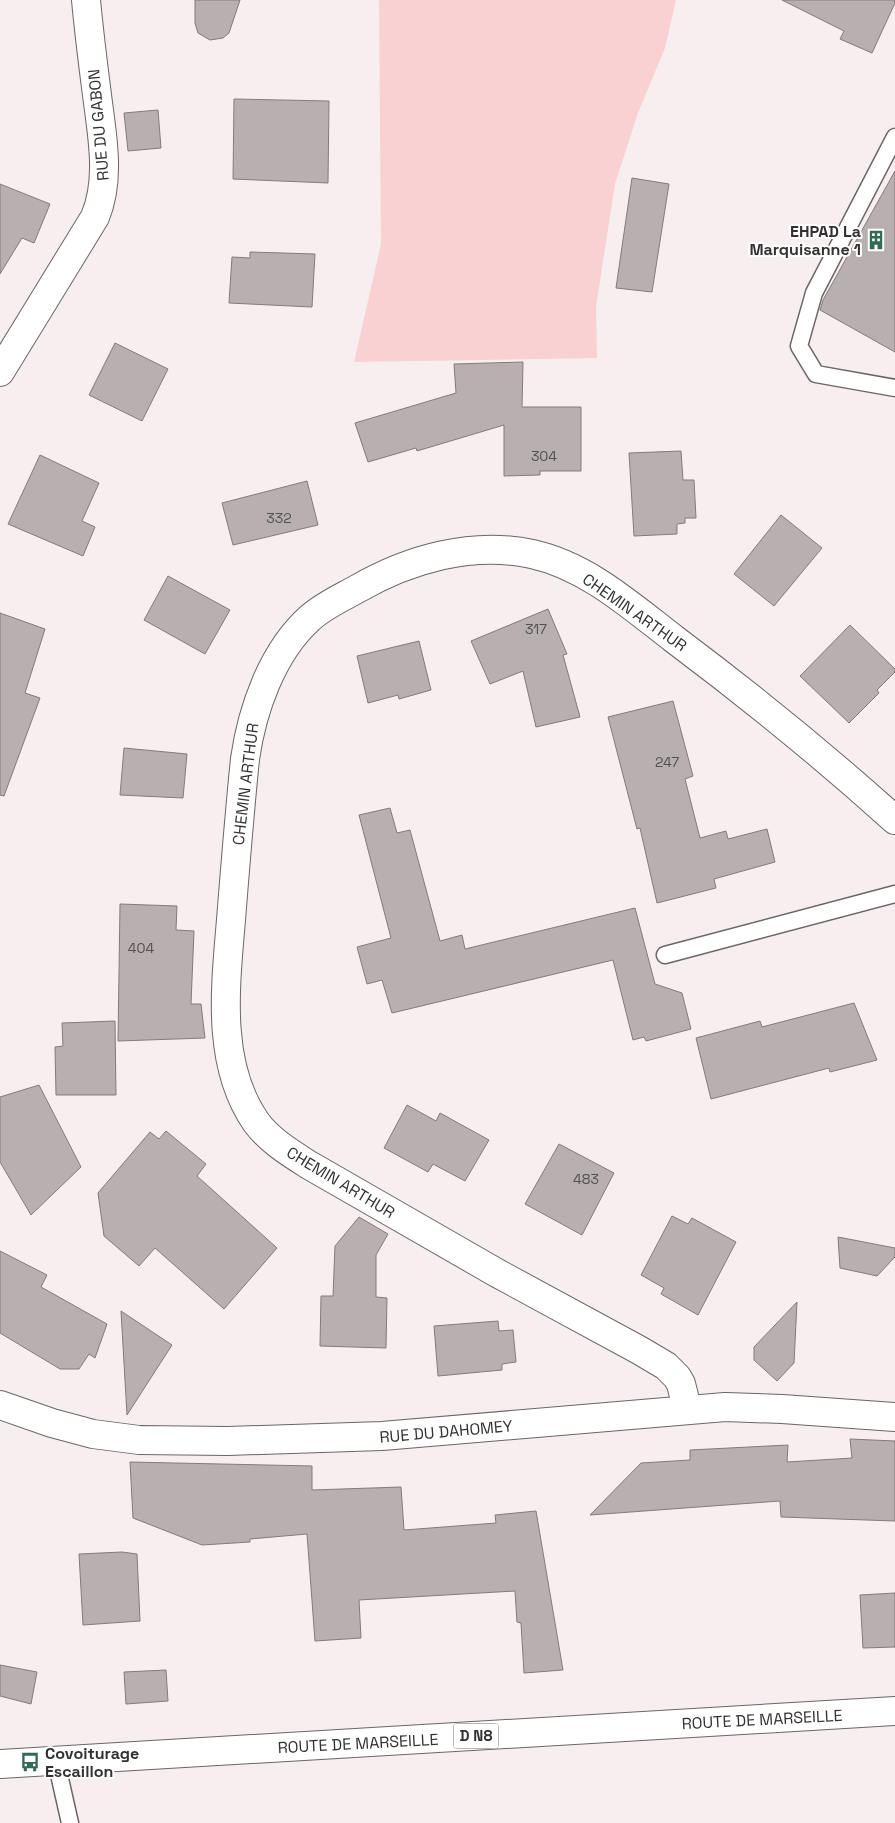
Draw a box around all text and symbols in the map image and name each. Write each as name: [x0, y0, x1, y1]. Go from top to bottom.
street label: RUE DU GABON: [83, 68, 114, 182]
place label: EHPAD La Marquisanne 1: [749, 221, 861, 260]
building icon: EHPAD La Marquisanne 1: [865, 229, 887, 251]
house number: 304: [531, 447, 557, 465]
house number: 332: [266, 509, 292, 527]
street label: CHEMIN ARTHUR: [578, 569, 691, 656]
house number: 317: [525, 620, 547, 638]
street label: CHEMIN ARTHUR: [228, 722, 263, 846]
house number: 247: [655, 753, 679, 771]
house number: 404: [128, 939, 154, 957]
street label: CHEMIN ARTHUR: [283, 1142, 399, 1223]
house number: 483: [573, 1170, 599, 1188]
street label: RUE DU DAHOMEY: [379, 1415, 514, 1448]
street label: ROUTE DE MARSEILLE: [681, 1705, 843, 1734]
road number: D N8: [454, 1724, 498, 1748]
street label: ROUTE DE MARSEILLE: [277, 1729, 439, 1758]
place label: Covoiturage Escaillon: [45, 1743, 139, 1782]
bus stop icon: Covoiturage Escaillon: [19, 1751, 41, 1773]

